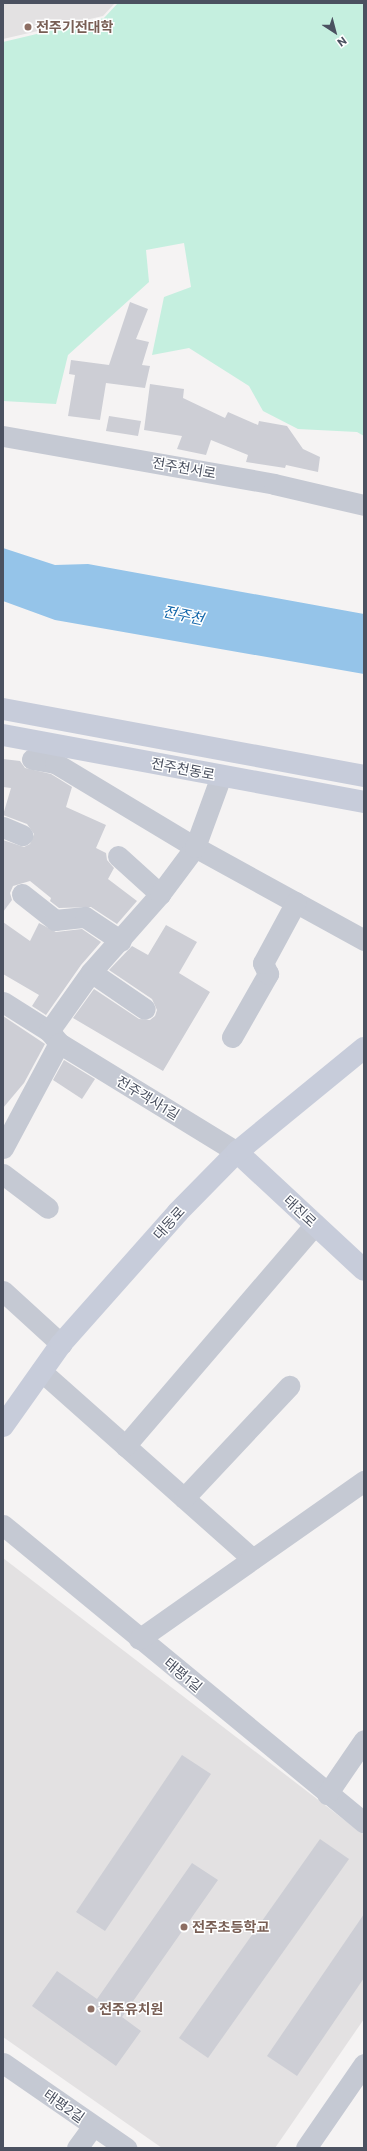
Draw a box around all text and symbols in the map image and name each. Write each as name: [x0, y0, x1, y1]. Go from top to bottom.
north arrow: [315, 12, 355, 52]
place label: 전주기전대학: [36, 19, 113, 35]
marker: 전주기전대학: [23, 22, 33, 32]
text: N: [335, 34, 350, 50]
street label: 전주천서로: [151, 454, 217, 482]
water label: 전주천: [161, 602, 205, 628]
street label: 전주천동로: [150, 755, 216, 783]
street label: 전주객사1길: [114, 1073, 182, 1123]
street label: 태진로: [280, 1192, 320, 1230]
street label: 대동로: [150, 1203, 188, 1243]
street label: 태평1길: [161, 1654, 205, 1696]
place label: 전주초등학교: [192, 1919, 269, 1935]
marker: 전주초등학교: [179, 1922, 189, 1932]
place label: 전주유치원: [99, 2001, 163, 2017]
marker: 전주유치원: [86, 2004, 96, 2014]
street label: 태평2길: [40, 2086, 88, 2126]

